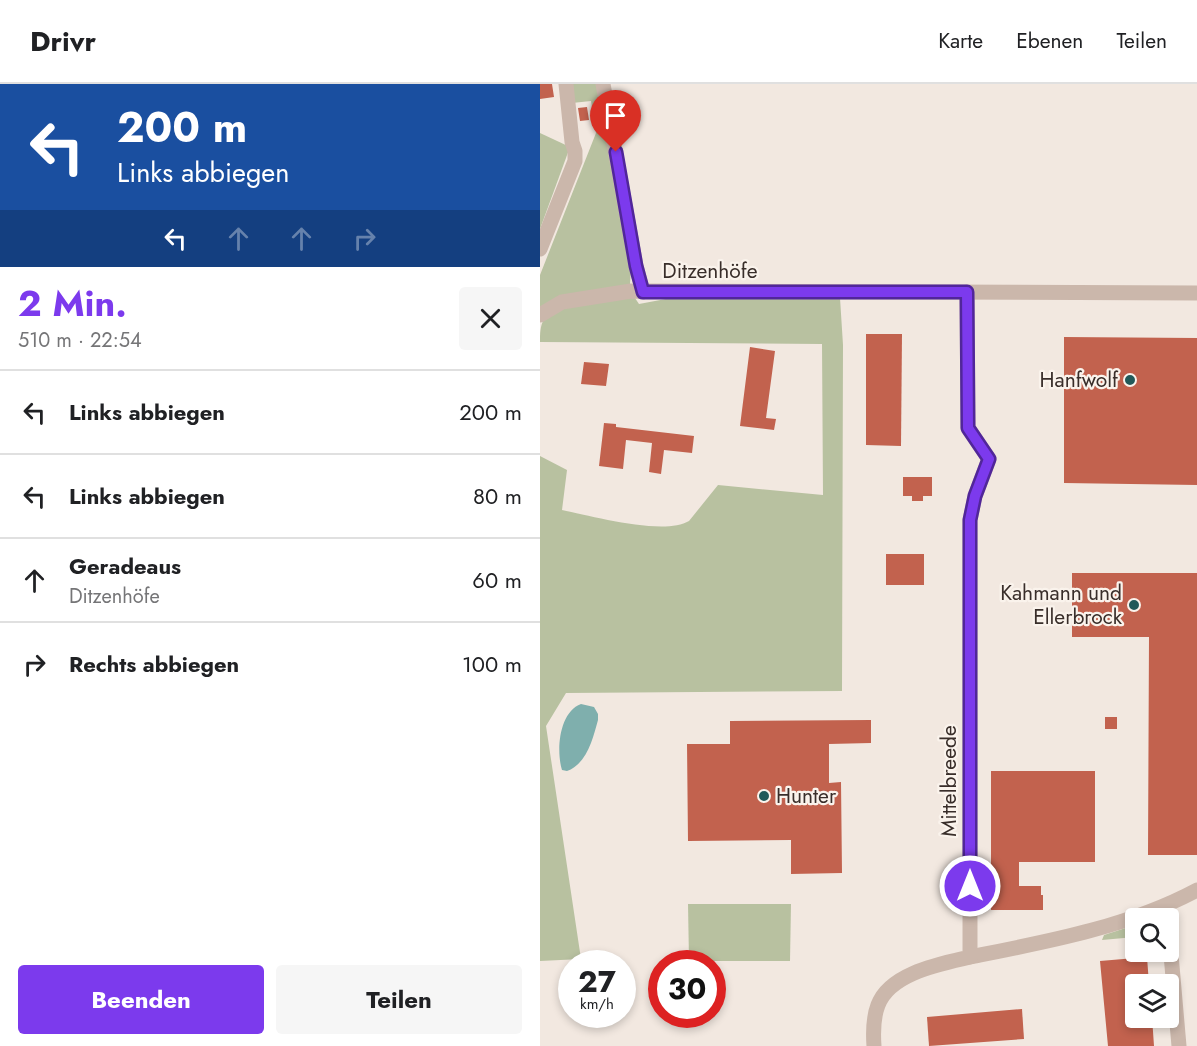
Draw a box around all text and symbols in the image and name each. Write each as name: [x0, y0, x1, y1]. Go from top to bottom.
text: Drivr: [30, 21, 96, 62]
text: Karte: [938, 26, 983, 56]
text: Ebenen: [1016, 26, 1083, 56]
text: Teilen: [1116, 26, 1167, 56]
pin: [590, 90, 641, 152]
text: 200 m: [117, 97, 247, 158]
icon: arrive: [599, 99, 632, 132]
icon: left: [18, 108, 96, 186]
text: Links abbiegen: [117, 153, 289, 192]
icon: left: [159, 222, 192, 255]
icon: ahead: [222, 222, 255, 255]
icon: ahead: [285, 222, 318, 255]
icon: right: [348, 222, 381, 255]
street label: Ditzenhöfe: [662, 256, 758, 286]
text: 2 Min.: [18, 277, 127, 329]
button: close: [459, 287, 522, 350]
text: 510 m · 22:54: [18, 326, 142, 355]
place label: Hanfwolf: [1040, 365, 1119, 395]
marker: Hanfwolf: [1123, 373, 1137, 387]
icon: left: [18, 396, 51, 429]
text: Links abbiegen: [69, 396, 225, 428]
text: 200 m: [459, 396, 522, 428]
icon: left: [18, 480, 51, 513]
text: Links abbiegen: [69, 480, 225, 512]
text: 80 m: [473, 480, 522, 512]
text: Geradeaus: [69, 550, 181, 582]
icon: ahead: [18, 564, 51, 597]
text: 60 m: [472, 564, 522, 596]
place label: Kahmann und Ellerbrock: [1000, 578, 1123, 632]
text: Ditzenhöfe: [69, 582, 160, 611]
marker: Kahmann und Ellerbrock: [1127, 598, 1141, 612]
icon: right: [18, 648, 51, 681]
text: Rechts abbiegen: [69, 648, 239, 680]
text: 100 m: [462, 648, 522, 680]
street label: Mittelbreede: [934, 725, 964, 837]
place label: Hunter: [776, 781, 837, 811]
marker: Hunter: [757, 789, 771, 803]
position arrow: [938, 854, 1002, 918]
map controls: [1125, 908, 1179, 1028]
button: search: [1125, 908, 1179, 962]
speed limit sign: 30: [648, 950, 726, 1028]
text: 27: [578, 960, 616, 1003]
button: Beenden: [18, 965, 264, 1034]
button: Teilen: [276, 965, 522, 1034]
button: layers: [1125, 974, 1179, 1028]
text: km/h: [580, 993, 614, 1015]

